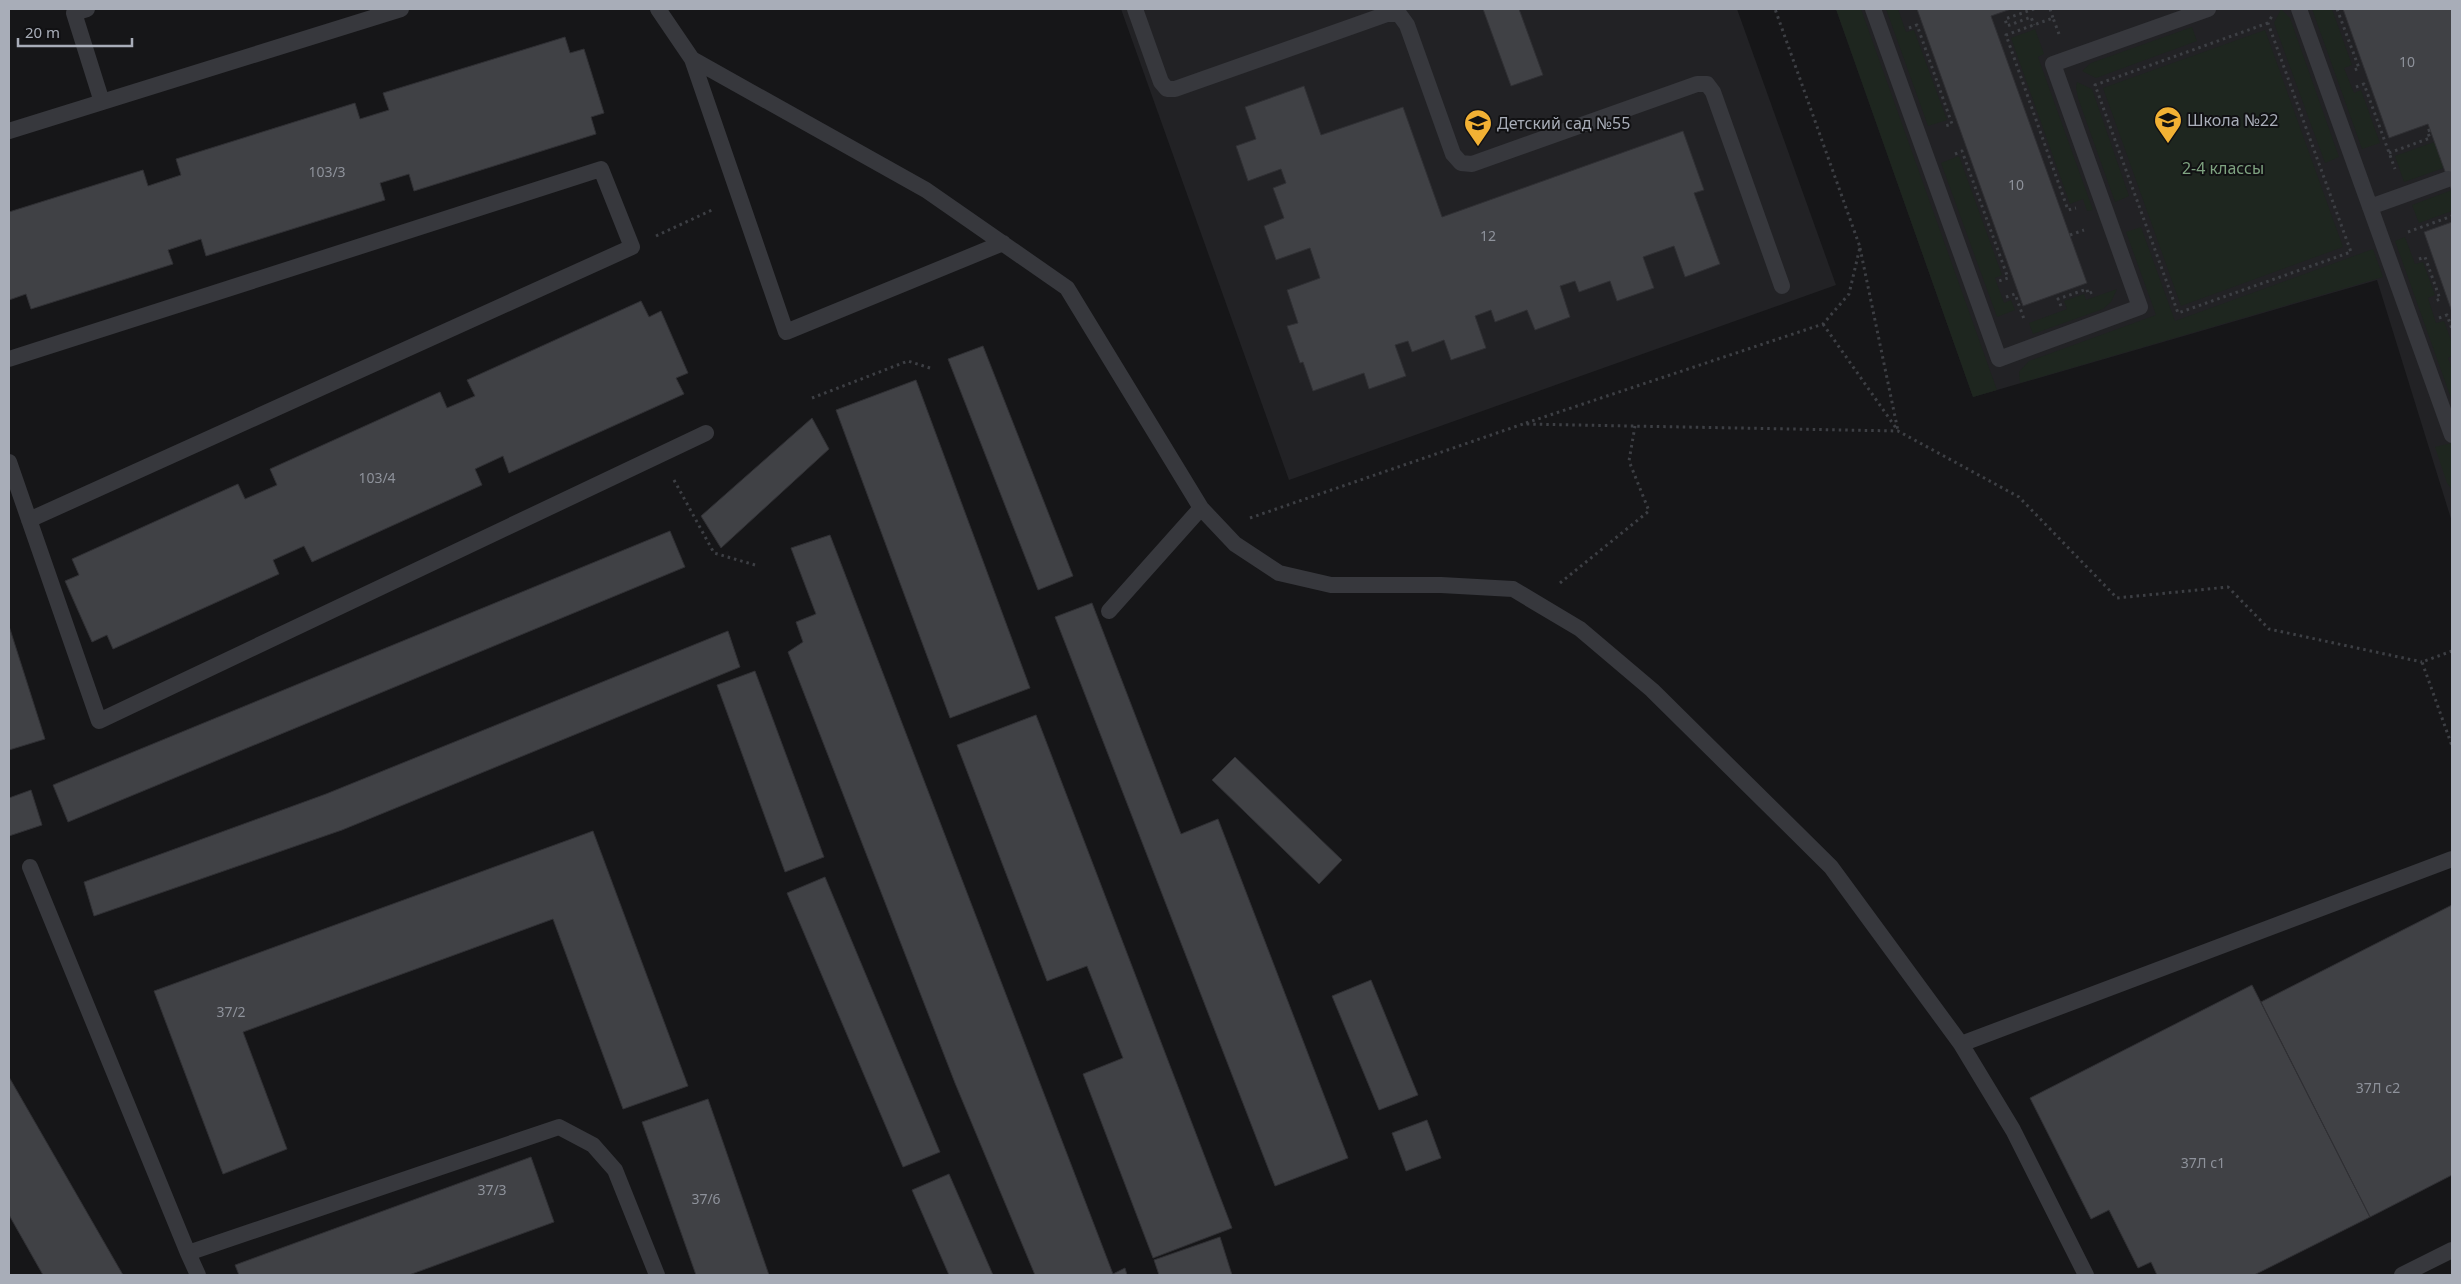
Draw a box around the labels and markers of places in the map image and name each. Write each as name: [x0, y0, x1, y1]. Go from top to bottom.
school or university icon: Школа №22: [2153, 105, 2183, 144]
school or university icon: Детский сад №55: [1463, 108, 1493, 147]
place label: Школа №22: [2187, 109, 2278, 131]
place label: Детский сад №55: [1497, 112, 1630, 134]

